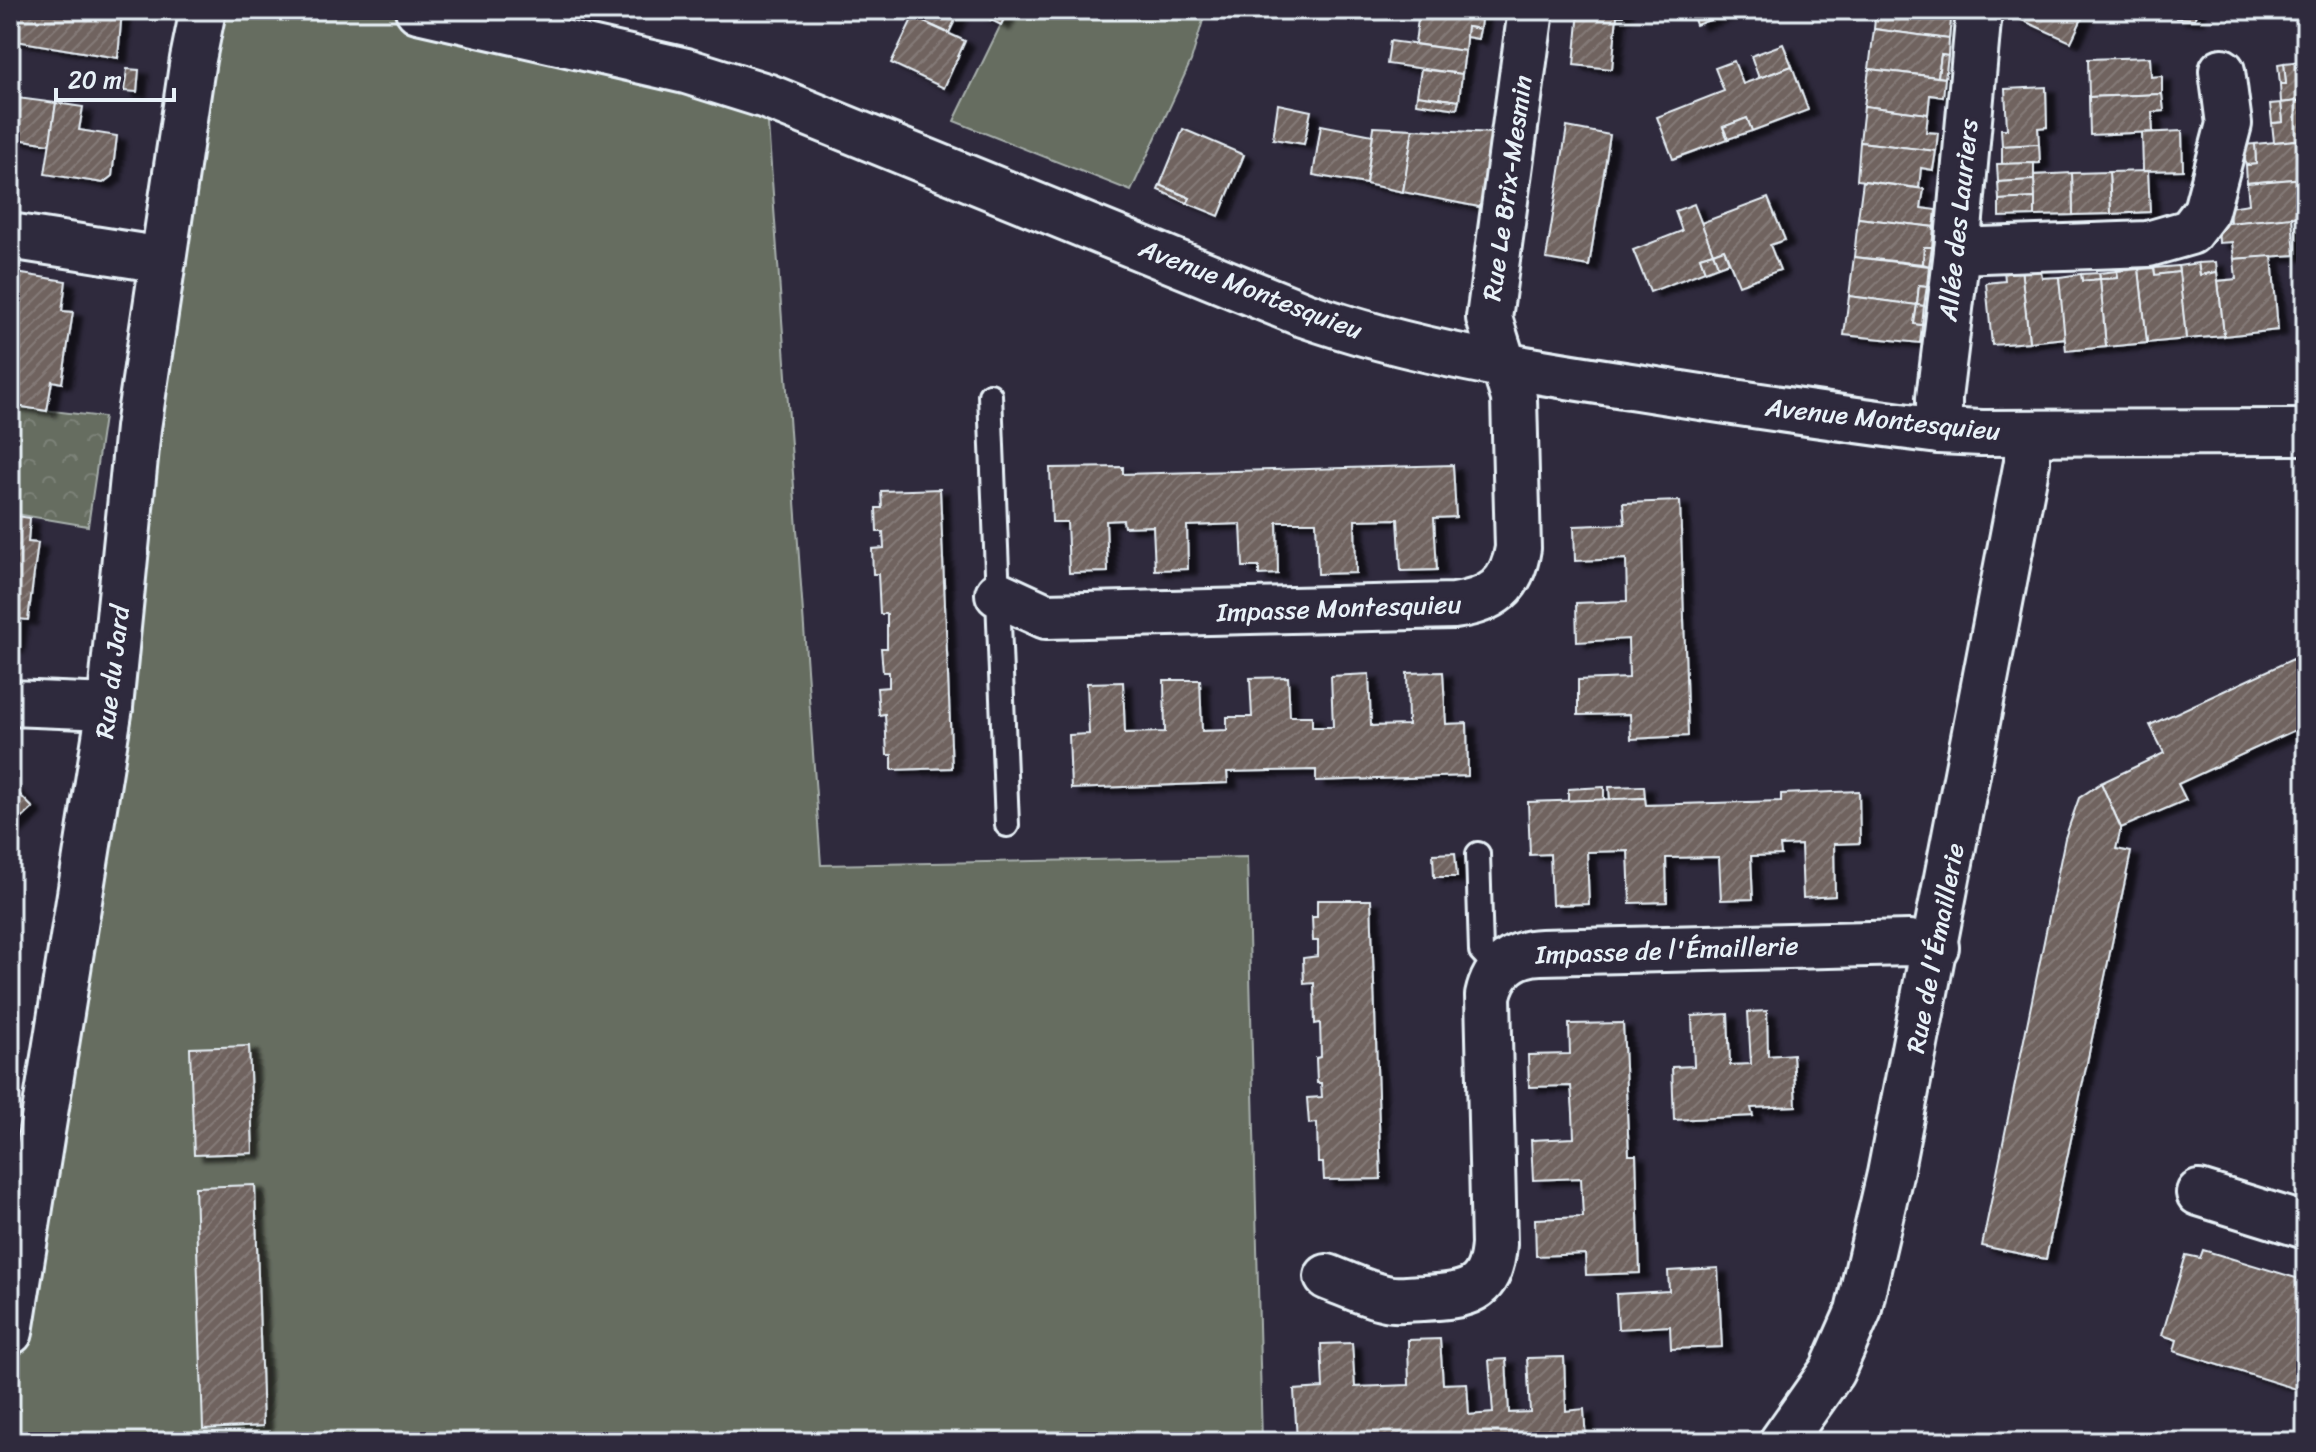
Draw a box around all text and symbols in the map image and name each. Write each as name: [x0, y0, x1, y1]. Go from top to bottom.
scale bar: [56, 52, 174, 102]
text: 20 m: [68, 59, 122, 101]
street label: Rue Le Brix-Mesmin: [1468, 72, 1546, 304]
street label: Allée des Lauriers: [1924, 116, 1992, 324]
street label: Avenue Montesquieu: [1132, 225, 1369, 353]
street label: Avenue Montesquieu: [1762, 384, 2003, 454]
street label: Impasse Montesquieu: [1215, 581, 1462, 635]
street label: Rue du Jard: [81, 600, 143, 741]
street label: Rue de l'Émaillerie: [1892, 839, 1978, 1057]
street label: Impasse de l'Émaillerie: [1534, 922, 1799, 978]

